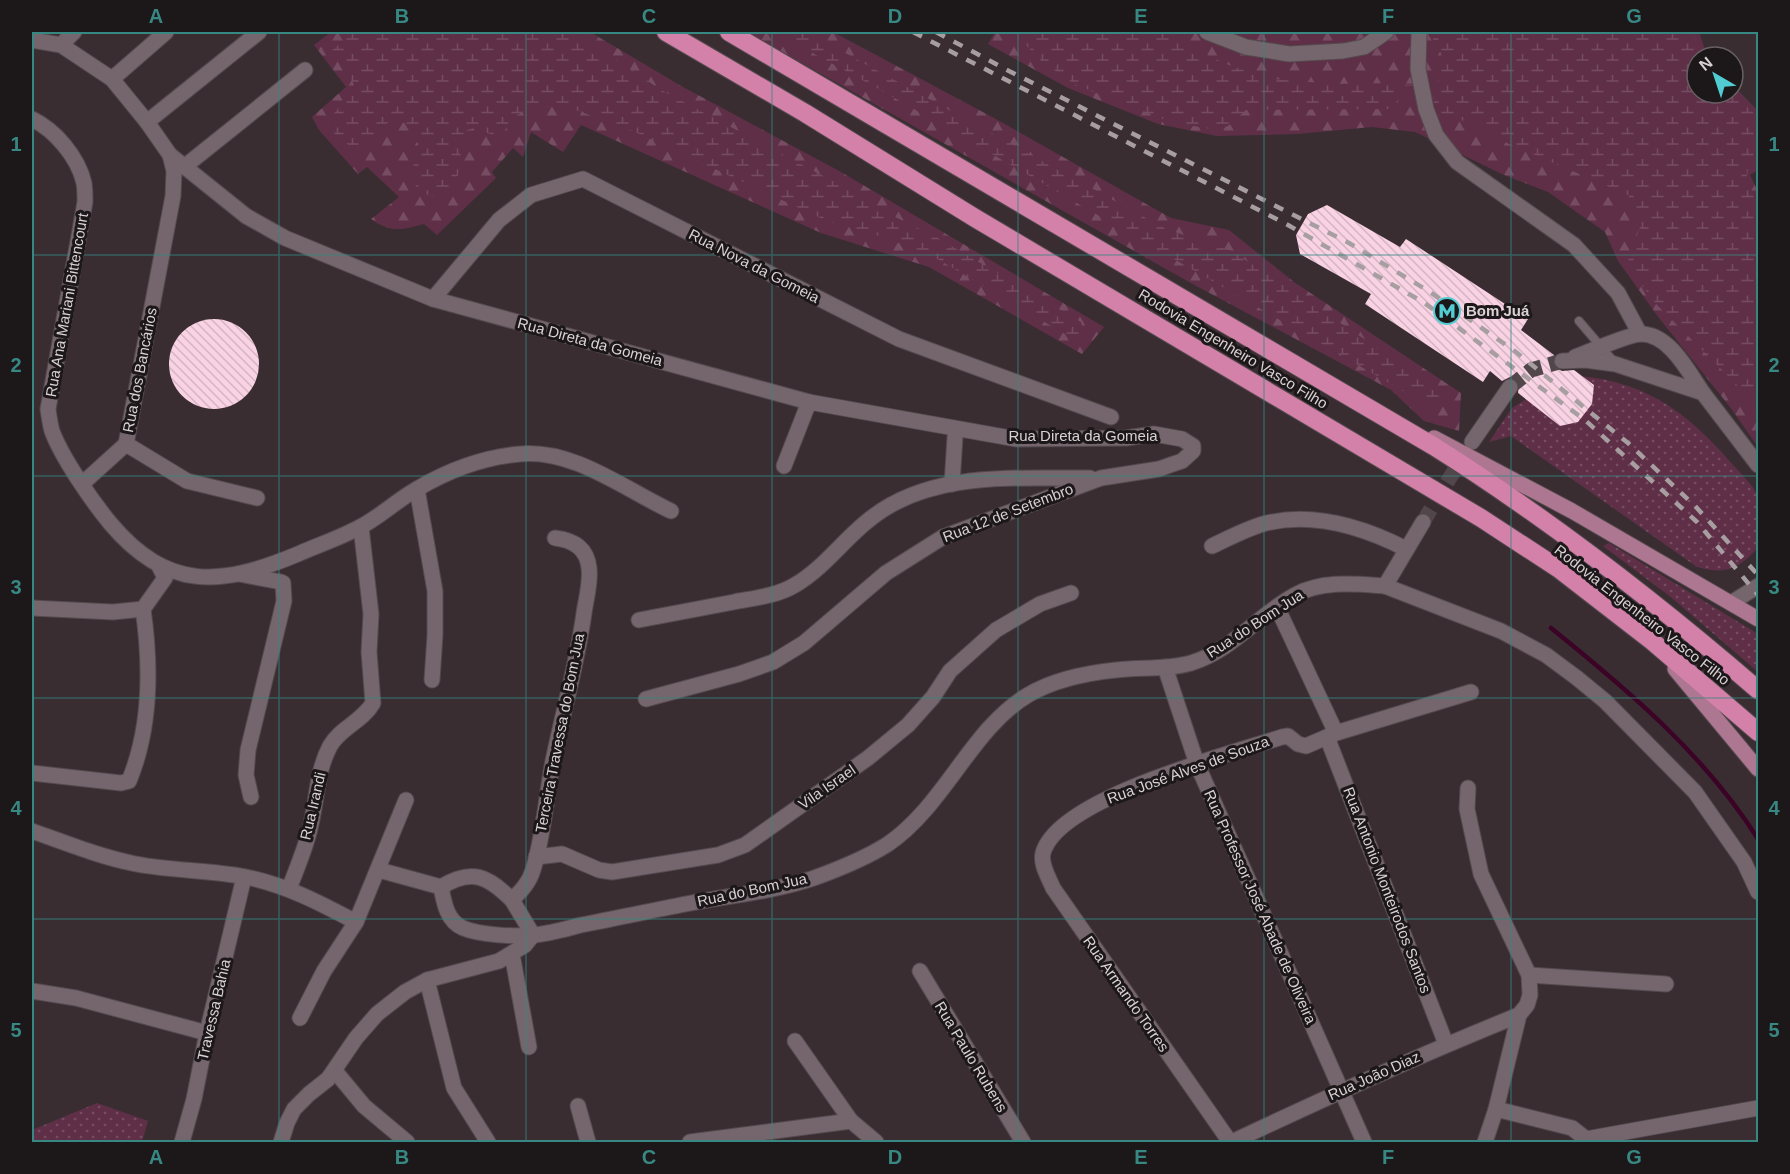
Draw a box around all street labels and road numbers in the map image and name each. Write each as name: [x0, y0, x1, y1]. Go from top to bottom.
street label: Rua Ana Mariani Bittencourt: [42, 211, 91, 398]
street label: Rua Nova da Gomeia: [686, 225, 823, 306]
street label: Rodovia Engenheiro Vasco Filho: [1136, 285, 1331, 412]
street label: Rua dos Bancários: [119, 306, 160, 434]
street label: Rua Direta da Gomeia: [516, 314, 665, 369]
street label: Rua Direta da Gomeia: [1008, 427, 1158, 444]
street label: Rua 12 de Setembro: [940, 480, 1075, 545]
street label: Rodovia Engenheiro Vasco Filho: [1551, 541, 1733, 688]
street label: Rua do Bom Jua: [1203, 586, 1307, 661]
street label: Terceira Travessa do Bom Jua: [532, 631, 587, 834]
street label: Rua José Alves de Souza: [1105, 732, 1272, 807]
street label: Vila Israel: [795, 761, 858, 812]
street label: Rua Irandi: [296, 770, 329, 842]
street label: Rua Antonio Monteirodos Santos: [1340, 784, 1435, 995]
street label: Rua Professor José Abade de Oliveira: [1201, 787, 1320, 1027]
street label: Rua do Bom Jua: [695, 869, 809, 909]
street label: Rua Armando Torres: [1080, 933, 1173, 1055]
street label: Travessa Bahia: [194, 957, 234, 1062]
street label: Rua Paulo Rubens: [932, 998, 1011, 1115]
street label: Rua João Diaz: [1325, 1048, 1422, 1103]

